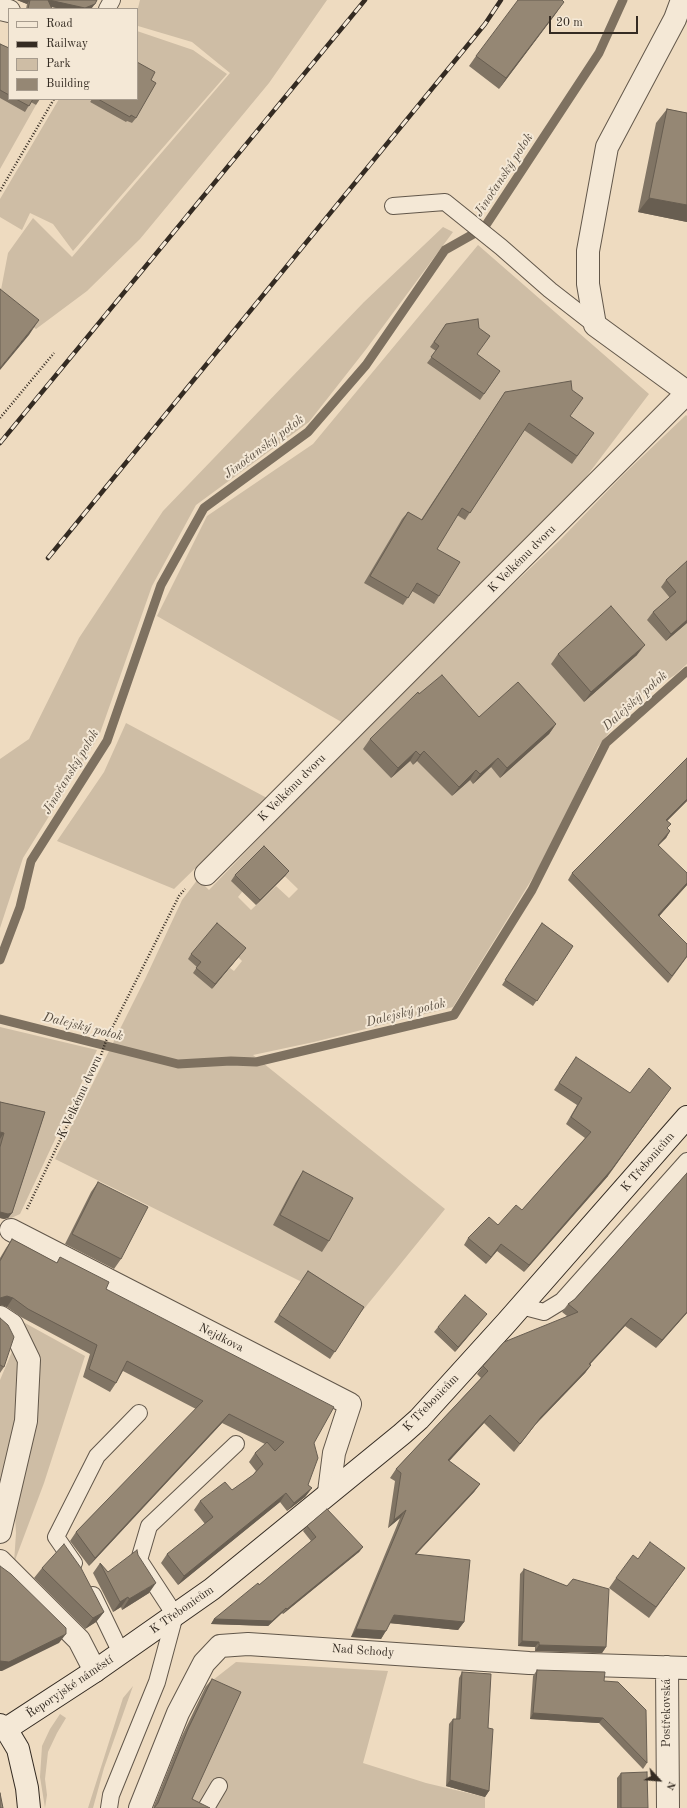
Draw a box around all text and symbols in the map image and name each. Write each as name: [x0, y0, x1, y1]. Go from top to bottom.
legend: [8, 8, 138, 100]
scale bar: [551, 8, 640, 34]
text: 20 m: [556, 17, 583, 29]
text: Road: [46, 18, 73, 30]
text: Railway: [46, 38, 88, 50]
text: Park: [46, 58, 71, 70]
text: Building: [46, 78, 90, 90]
water label: Jinočanský potok: [471, 130, 537, 220]
water label: Jinočanský potok: [221, 412, 307, 482]
street label: K Velkému dvoru: [485, 522, 559, 596]
water label: Dalejský potok: [599, 668, 671, 734]
water label: Jinočanský potok: [39, 727, 103, 817]
street label: K Velkému dvoru: [255, 751, 329, 825]
water label: Dalejský potok: [364, 996, 448, 1030]
water label: Dalejský potok: [41, 1010, 125, 1044]
street label: K Velkému dvoru: [55, 1053, 105, 1141]
street label: K Třebonicům: [618, 1129, 678, 1195]
street label: Nejdkova: [196, 1321, 246, 1355]
street label: K Třebonicům: [400, 1371, 462, 1435]
street label: K Třebonicům: [147, 1583, 217, 1637]
street label: Nad Schody: [331, 1642, 395, 1660]
street label: Řeporyjské náměstí: [24, 1653, 116, 1721]
street label: Postřekovská: [660, 1679, 674, 1747]
north arrow: [639, 1760, 679, 1800]
text: N: [663, 1779, 677, 1792]

